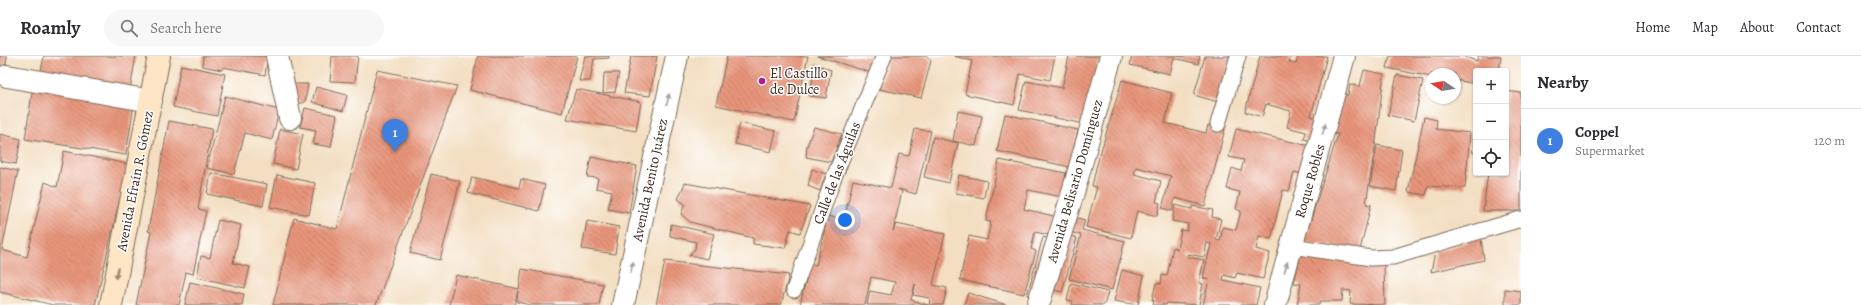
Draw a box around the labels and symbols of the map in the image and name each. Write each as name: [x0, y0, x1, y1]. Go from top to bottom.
place label: El Castillo de Dulce: [770, 64, 828, 99]
north arrow: [1425, 68, 1461, 104]
marker: El Castillo de Dulce: [757, 76, 767, 86]
one-way arrow: [666, 93, 672, 105]
street label: Avenida Belisario Domínguez: [1042, 97, 1107, 266]
street label: Avenida Efraín R. Gómez: [112, 109, 158, 254]
street label: Avenida Benito Juárez: [627, 117, 672, 244]
pin: 1: [382, 119, 408, 152]
street label: Calle de las Águilas: [809, 119, 865, 227]
one-way arrow: [1321, 122, 1327, 134]
street label: Roque Robles: [1290, 142, 1330, 220]
your location: [835, 210, 855, 230]
one-way arrow: [629, 261, 635, 273]
one-way arrow: [1283, 261, 1289, 274]
one-way arrow: [114, 267, 120, 279]

